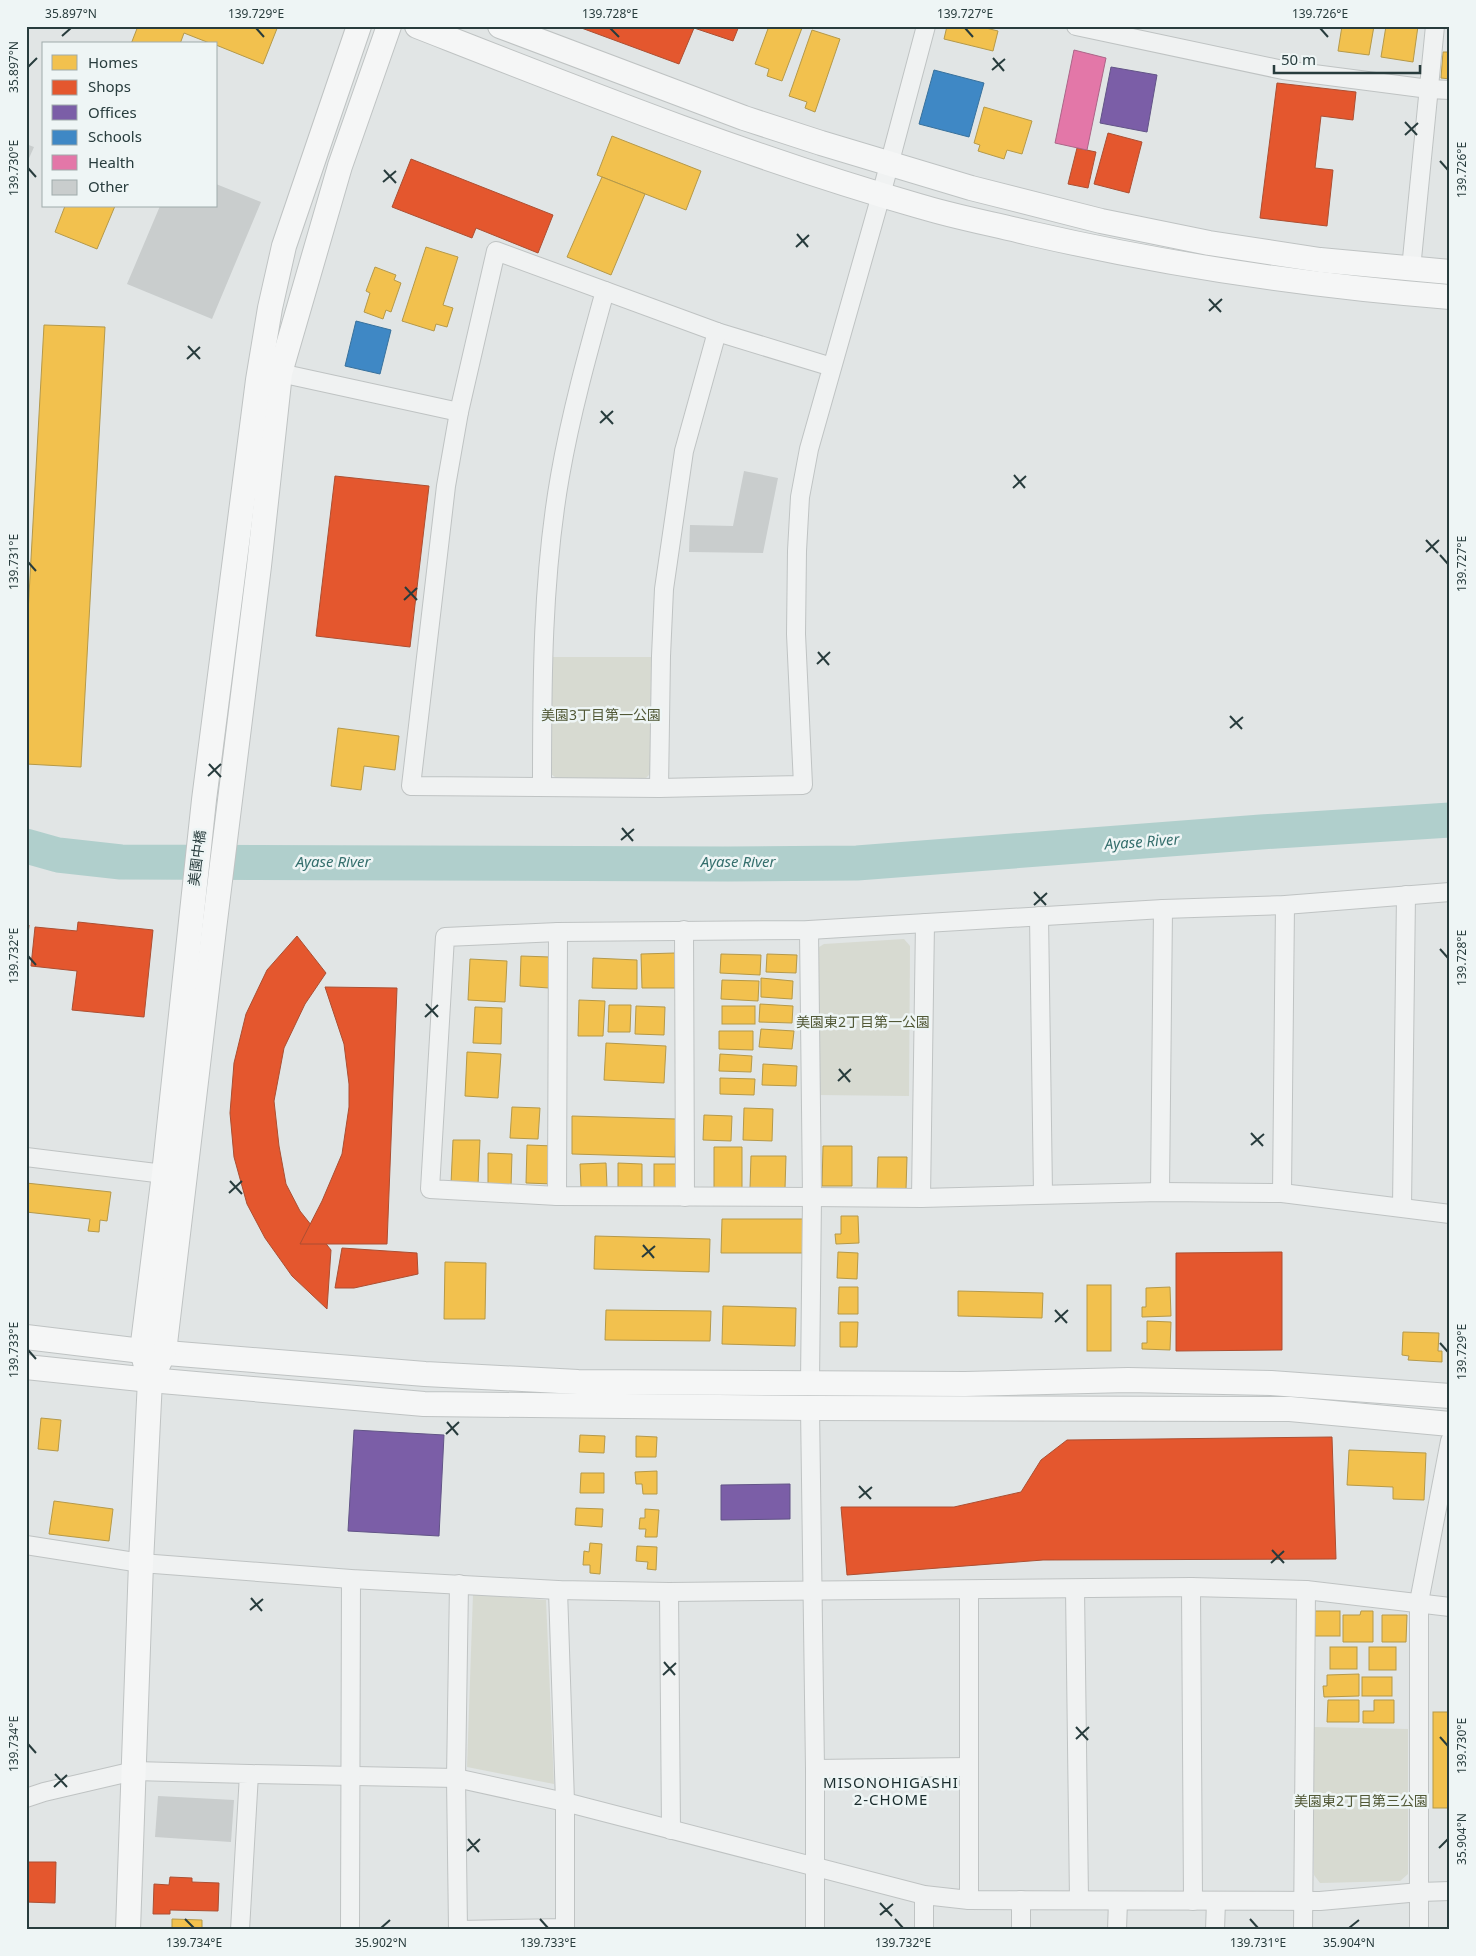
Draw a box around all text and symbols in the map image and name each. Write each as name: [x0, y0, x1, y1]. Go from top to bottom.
text: 35.897°N: [45, 5, 97, 22]
text: 139.729°E: [228, 5, 284, 22]
text: 139.728°E: [582, 5, 638, 22]
text: 139.727°E: [937, 5, 993, 22]
text: 139.726°E: [1292, 5, 1348, 22]
text: 35.897°N: [5, 41, 22, 93]
legend: [42, 42, 218, 208]
scale bar: [1274, 42, 1420, 74]
text: 50 m: [1281, 49, 1316, 69]
text: Homes: [88, 52, 138, 72]
text: Shops: [88, 76, 131, 96]
text: Offices: [88, 102, 137, 122]
text: Schools: [88, 126, 142, 146]
text: 139.730°E: [5, 140, 22, 196]
text: 139.726°E: [1453, 142, 1470, 198]
text: Health: [88, 152, 135, 172]
text: Other: [88, 176, 129, 196]
text: 139.731°E: [5, 534, 22, 590]
text: 139.727°E: [1453, 536, 1470, 592]
park label: 美園3丁目第一公園: [541, 705, 661, 724]
water label: Ayase River: [1103, 828, 1181, 854]
street label: 美園中橋: [184, 829, 209, 887]
water label: Ayase River: [295, 851, 371, 871]
water label: Ayase River: [700, 851, 776, 871]
text: 139.732°E: [5, 928, 22, 984]
text: 139.728°E: [1453, 930, 1470, 986]
park label: 美園東2丁目第一公園: [796, 1012, 930, 1031]
text: 139.733°E: [5, 1322, 22, 1378]
text: 139.729°E: [1453, 1324, 1470, 1380]
text: 139.734°E: [5, 1716, 22, 1772]
text: 139.730°E: [1453, 1718, 1470, 1774]
district label: MISONOHIGASHI 2-CHOME: [823, 1772, 959, 1809]
park label: 美園東2丁目第三公園: [1294, 1791, 1428, 1810]
text: 35.904°N: [1453, 1813, 1470, 1865]
text: 139.734°E: [166, 1934, 222, 1951]
text: 35.902°N: [355, 1934, 407, 1951]
text: 139.733°E: [520, 1934, 576, 1951]
text: 139.732°E: [875, 1934, 931, 1951]
text: 139.731°E: [1230, 1934, 1286, 1951]
text: 35.904°N: [1323, 1934, 1375, 1951]

